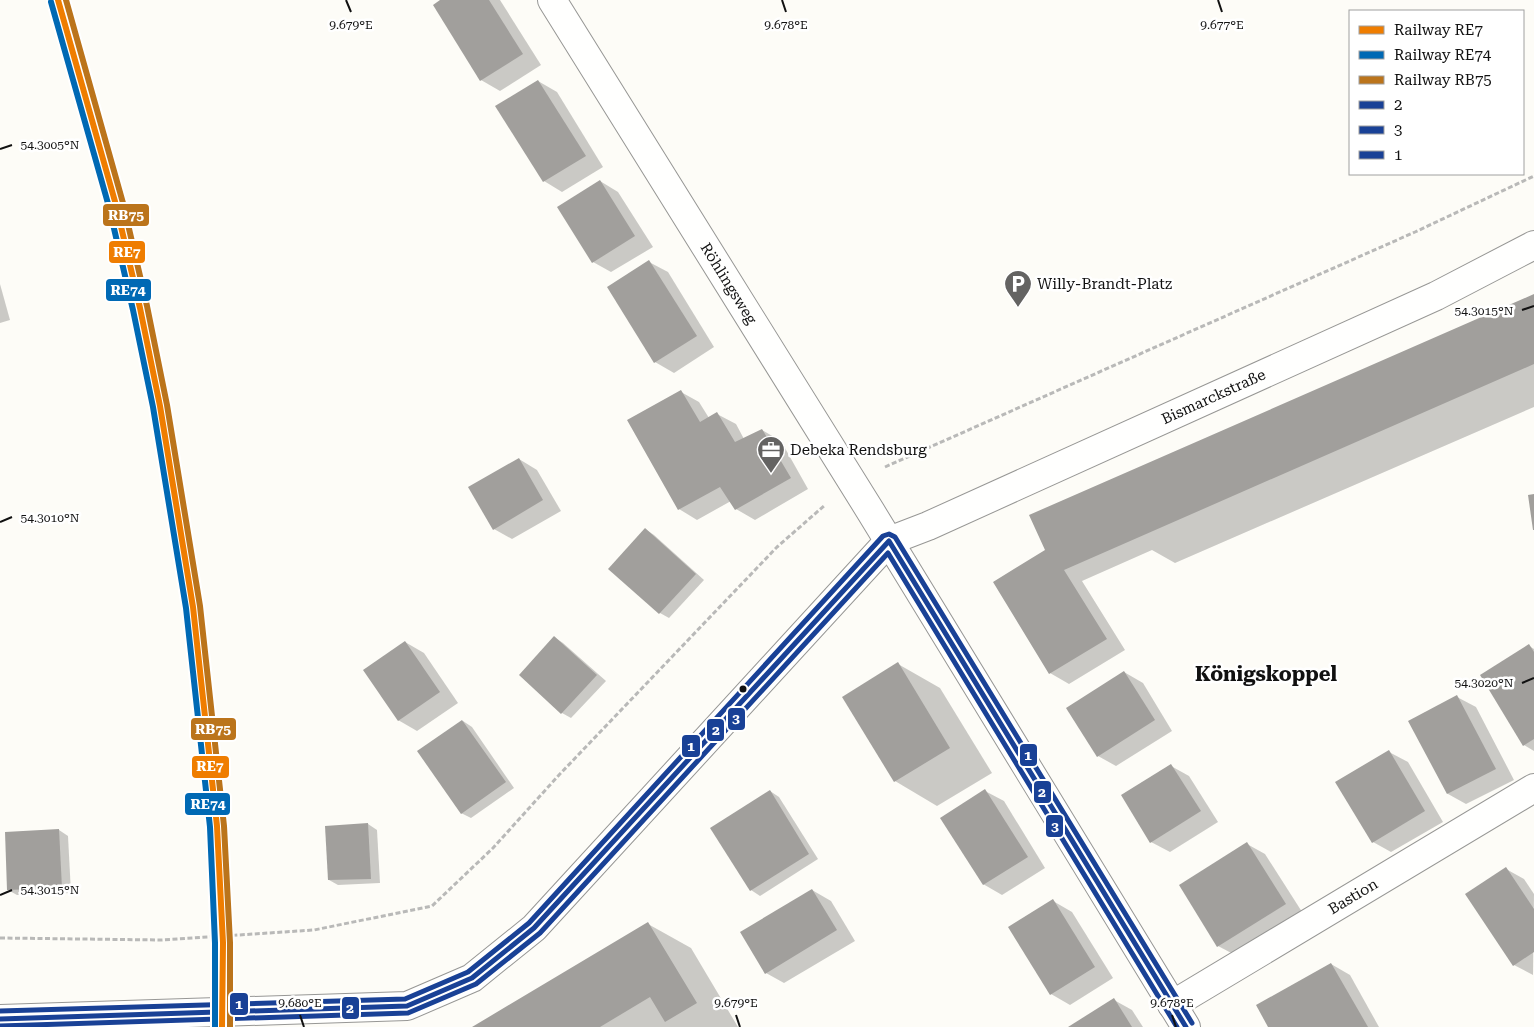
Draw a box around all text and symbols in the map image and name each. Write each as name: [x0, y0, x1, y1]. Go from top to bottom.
legend: [1349, 10, 1524, 175]
text: 9.679°E: [329, 18, 373, 32]
text: 9.678°E: [764, 18, 808, 32]
text: 9.677°E: [1200, 18, 1244, 32]
text: Railway RE7: [1394, 21, 1483, 39]
text: Railway RE74: [1394, 46, 1492, 64]
text: Railway RB75: [1394, 71, 1492, 89]
text: 2: [1394, 96, 1402, 114]
text: 3: [1394, 121, 1402, 139]
text: 54.3005°N: [21, 138, 80, 152]
text: 1: [1394, 146, 1402, 164]
line badge: RB75: [102, 203, 150, 227]
text: RB75: [108, 207, 144, 223]
line badge: RE7: [108, 240, 146, 264]
street label: Röhlingsweg: [697, 240, 761, 328]
text: RE7: [113, 244, 141, 260]
parking icon: Willy-Brandt-Platz: [1003, 269, 1033, 308]
place label: Willy-Brandt-Platz: [1037, 275, 1172, 293]
line badge: RE74: [105, 278, 152, 302]
text: RE74: [110, 282, 146, 298]
text: 54.3015°N: [1455, 304, 1514, 318]
street label: Bismarckstraße: [1159, 365, 1268, 428]
office icon: Debeka Rendsburg: [756, 435, 786, 474]
place label: Debeka Rendsburg: [790, 441, 927, 459]
text: 54.3010°N: [21, 511, 80, 525]
district label: Königskoppel: [1195, 662, 1337, 686]
text: 54.3020°N: [1455, 676, 1514, 690]
unlabelled marker: [738, 684, 748, 694]
line badge: 3: [727, 707, 746, 731]
text: 3: [732, 710, 740, 726]
line badge: RB75: [190, 717, 237, 741]
line badge: 2: [706, 718, 725, 742]
text: RB75: [195, 721, 231, 737]
text: 2: [712, 722, 720, 738]
line badge: 1: [681, 734, 701, 758]
text: 1: [687, 738, 695, 754]
line badge: 1: [1019, 743, 1038, 767]
text: 1: [1024, 747, 1032, 763]
line badge: RE7: [191, 755, 230, 779]
text: RE7: [196, 758, 224, 774]
line badge: 2: [1033, 780, 1052, 804]
text: 2: [1038, 784, 1046, 800]
line badge: RE74: [184, 792, 231, 816]
text: RE74: [190, 796, 226, 812]
line badge: 3: [1045, 814, 1064, 838]
text: 3: [1051, 818, 1059, 834]
street label: Bastion: [1325, 875, 1381, 918]
text: 54.3015°N: [21, 883, 80, 897]
line badge: 1: [229, 992, 249, 1016]
text: 1: [235, 996, 243, 1012]
text: 9.680°E: [278, 996, 322, 1010]
line badge: 2: [341, 996, 360, 1020]
text: 9.679°E: [714, 996, 758, 1010]
text: 9.678°E: [1150, 996, 1194, 1010]
text: 2: [346, 1000, 354, 1016]

